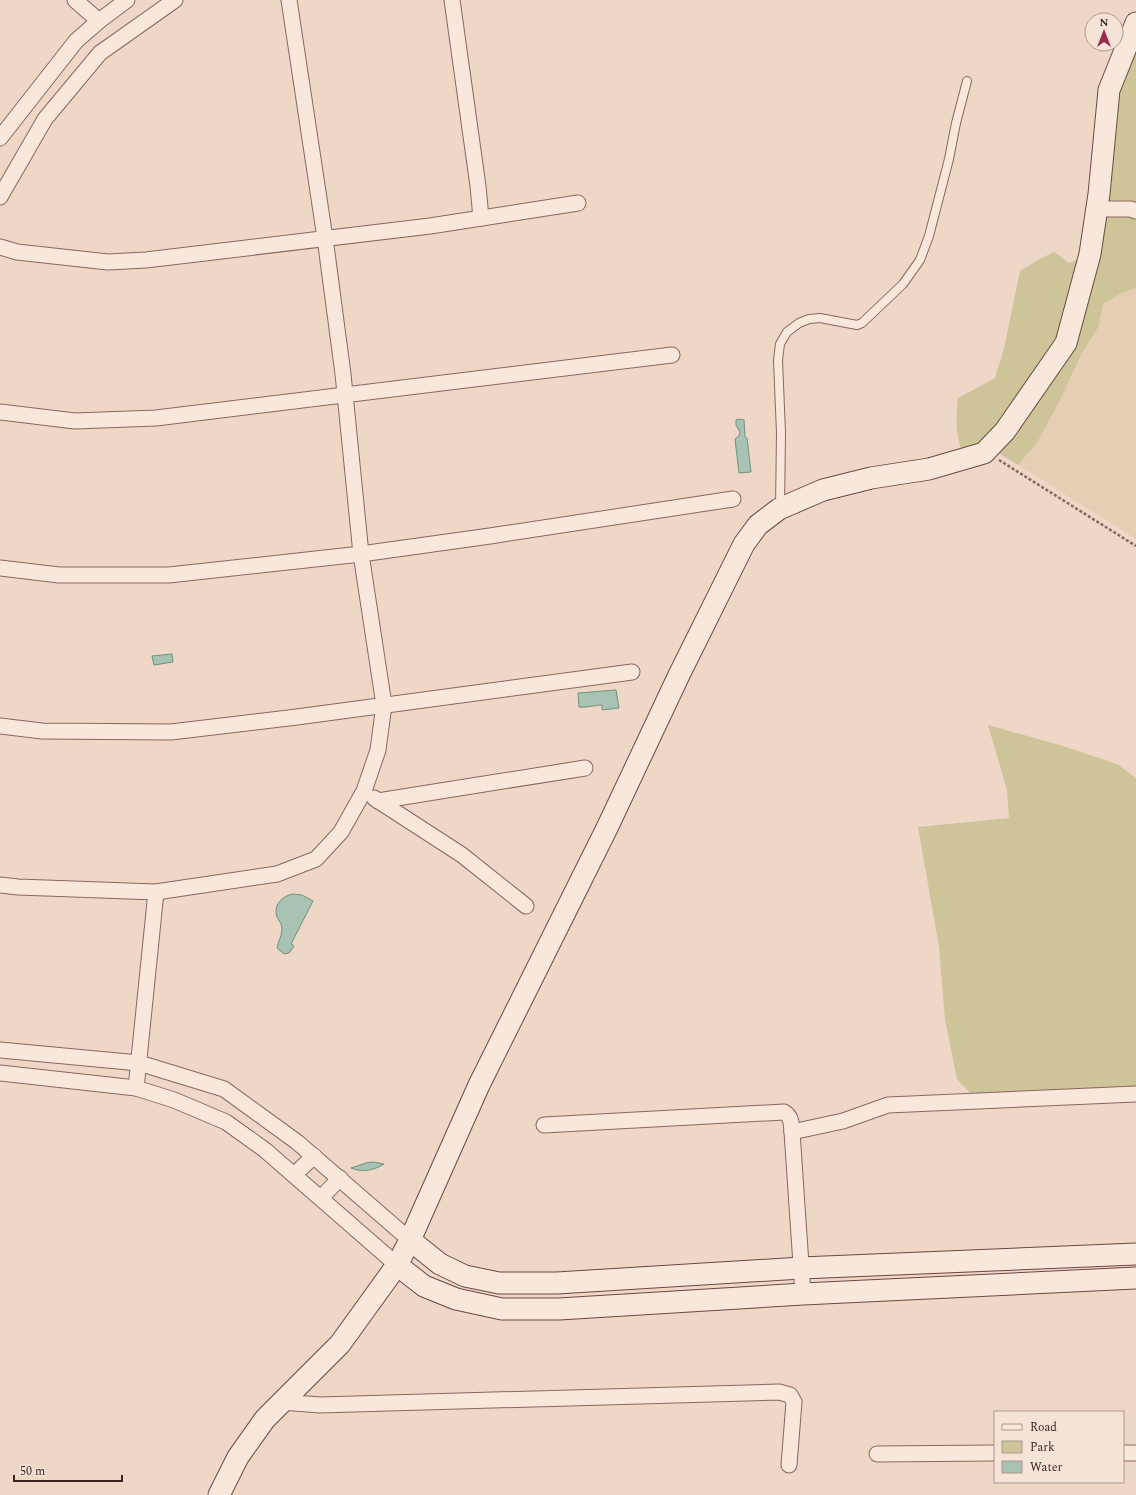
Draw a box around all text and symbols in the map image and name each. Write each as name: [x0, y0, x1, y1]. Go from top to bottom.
north arrow: [1084, 12, 1124, 52]
text: N: [1100, 14, 1109, 31]
legend: [994, 1411, 1124, 1483]
text: Road: [1030, 1418, 1057, 1437]
text: Park: [1030, 1438, 1055, 1457]
scale bar: [14, 1457, 122, 1483]
text: Water: [1030, 1458, 1062, 1477]
text: 50 m: [20, 1462, 45, 1481]

